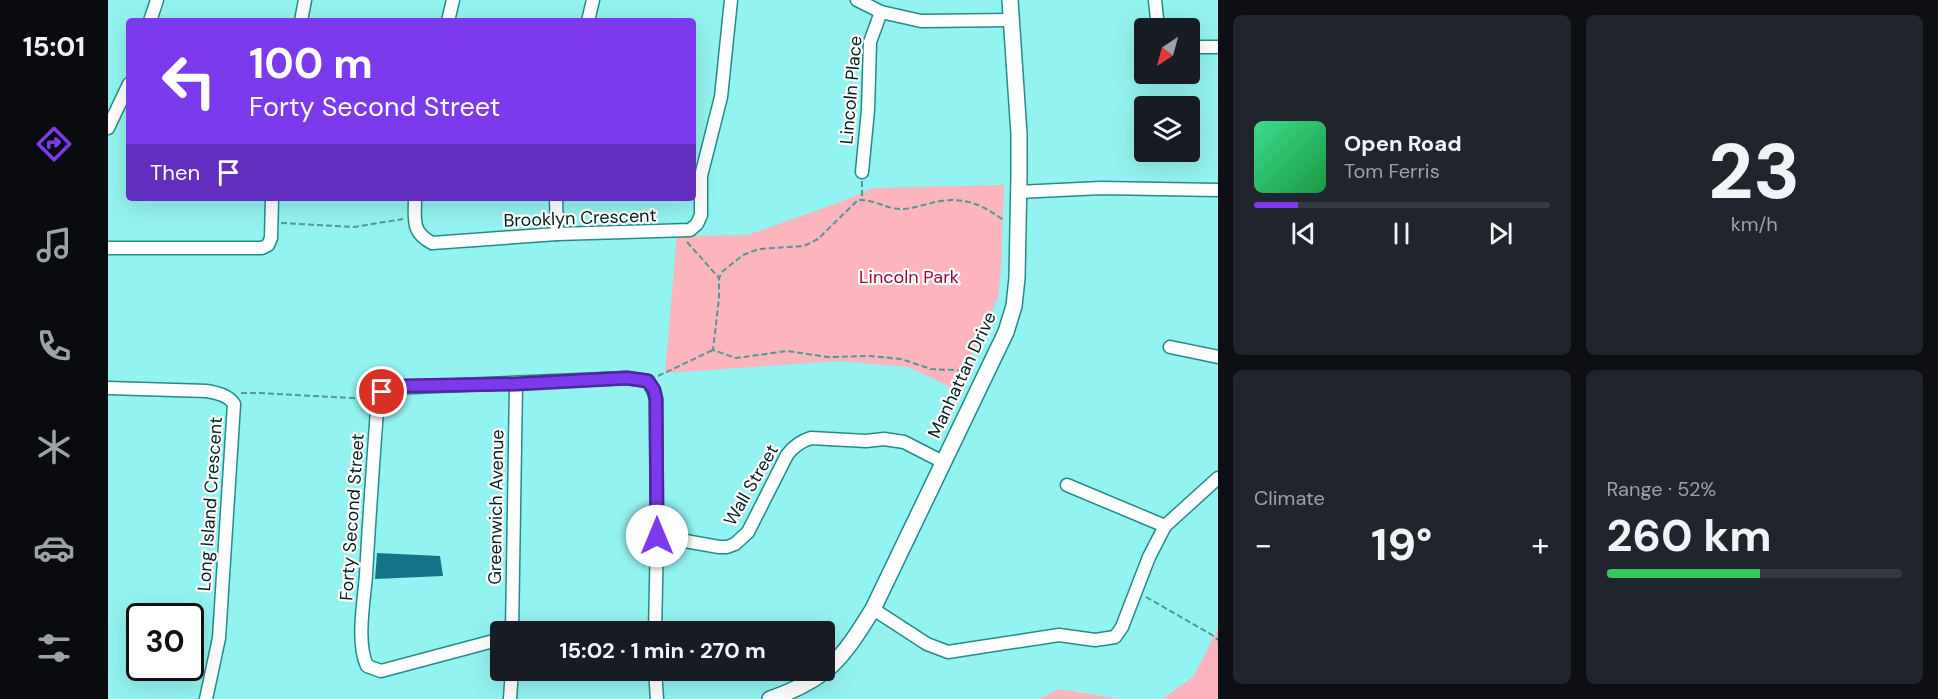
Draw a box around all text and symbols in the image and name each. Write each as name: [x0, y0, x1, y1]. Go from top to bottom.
north arrow: [1134, 18, 1200, 84]
map controls: [1134, 18, 1200, 162]
text: 15:01: [23, 29, 85, 64]
street label: Lincoln Place: [834, 35, 868, 145]
text: 100 m: [249, 36, 373, 91]
icon: left: [150, 42, 228, 120]
text: Forty Second Street: [249, 89, 500, 124]
button: layers: [1134, 96, 1200, 162]
text: 23: [1708, 121, 1800, 222]
icon: directions: [33, 123, 75, 165]
text: Open Road: [1344, 129, 1462, 158]
icon: arrive: [212, 156, 245, 189]
text: Then: [150, 158, 200, 187]
text: Tom Ferris: [1344, 158, 1440, 184]
street label: Brooklyn Crescent: [503, 203, 657, 233]
text: km/h: [1731, 211, 1778, 237]
icon: previous: [1287, 217, 1320, 250]
icon: pause: [1385, 217, 1418, 250]
icon: next: [1484, 217, 1517, 250]
icon: music: [33, 224, 75, 266]
park label: Lincoln Park: [859, 265, 959, 289]
street label: Manhattan Drive: [922, 308, 1002, 442]
icon: phone: [33, 325, 75, 367]
pin: [356, 366, 407, 417]
icon: arrive: [365, 375, 398, 408]
street label: Long Island Crescent: [192, 416, 228, 592]
icon: climate: [33, 426, 75, 468]
street label: Greenwich Avenue: [483, 429, 509, 585]
street label: Forty Second Street: [334, 433, 370, 601]
street label: Wall Street: [718, 440, 784, 530]
text: Range · 52%: [1607, 476, 1716, 502]
text: Climate: [1254, 485, 1325, 511]
position arrow: [625, 504, 689, 568]
text: 260 km: [1607, 506, 1772, 565]
text: 19°: [1371, 515, 1432, 574]
text: −: [1254, 523, 1272, 566]
text: +: [1531, 523, 1549, 566]
icon: car: [33, 527, 75, 569]
speed limit sign: 30: [126, 603, 204, 681]
icon: filters: [33, 627, 75, 669]
text: 15:02 · 1 min · 270 m: [559, 636, 766, 665]

